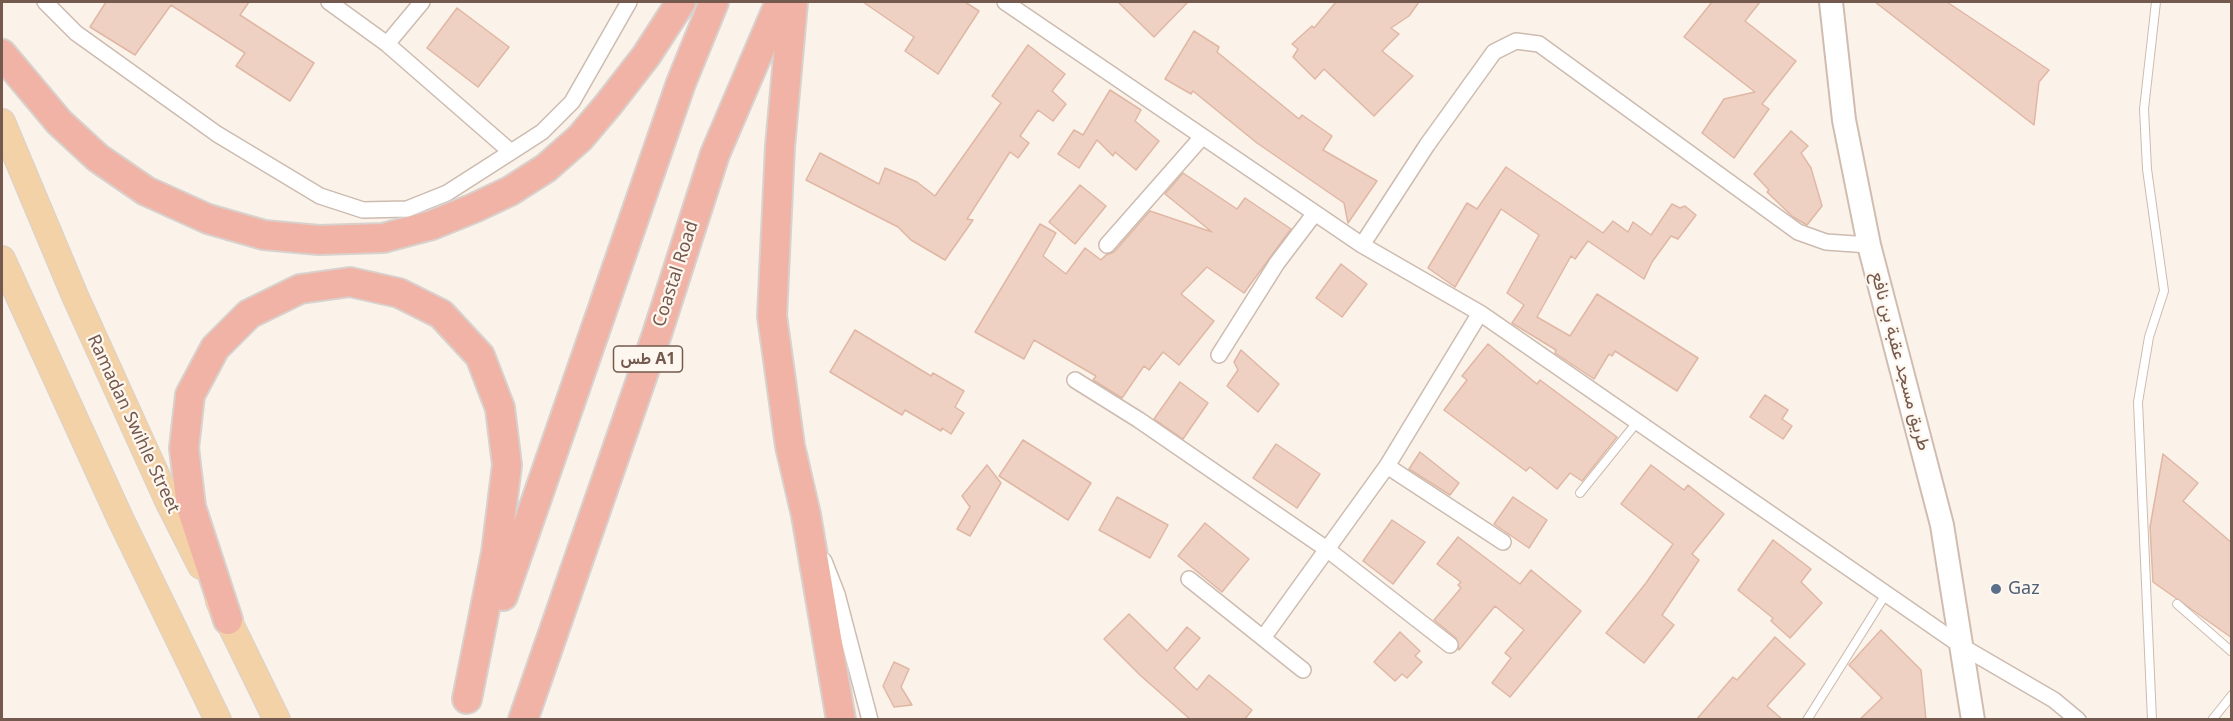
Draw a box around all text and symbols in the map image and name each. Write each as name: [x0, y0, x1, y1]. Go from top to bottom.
street label: Coastal Road: [649, 218, 703, 330]
street label: طريق مسجد عقبة بن نافع: [1866, 269, 1934, 453]
street label: Ramadan Swihle Street: [82, 331, 184, 517]
road number: طس A1: [614, 346, 682, 372]
place label: Gaz: [2008, 578, 2040, 600]
marker: Gaz: [1989, 582, 2003, 596]

